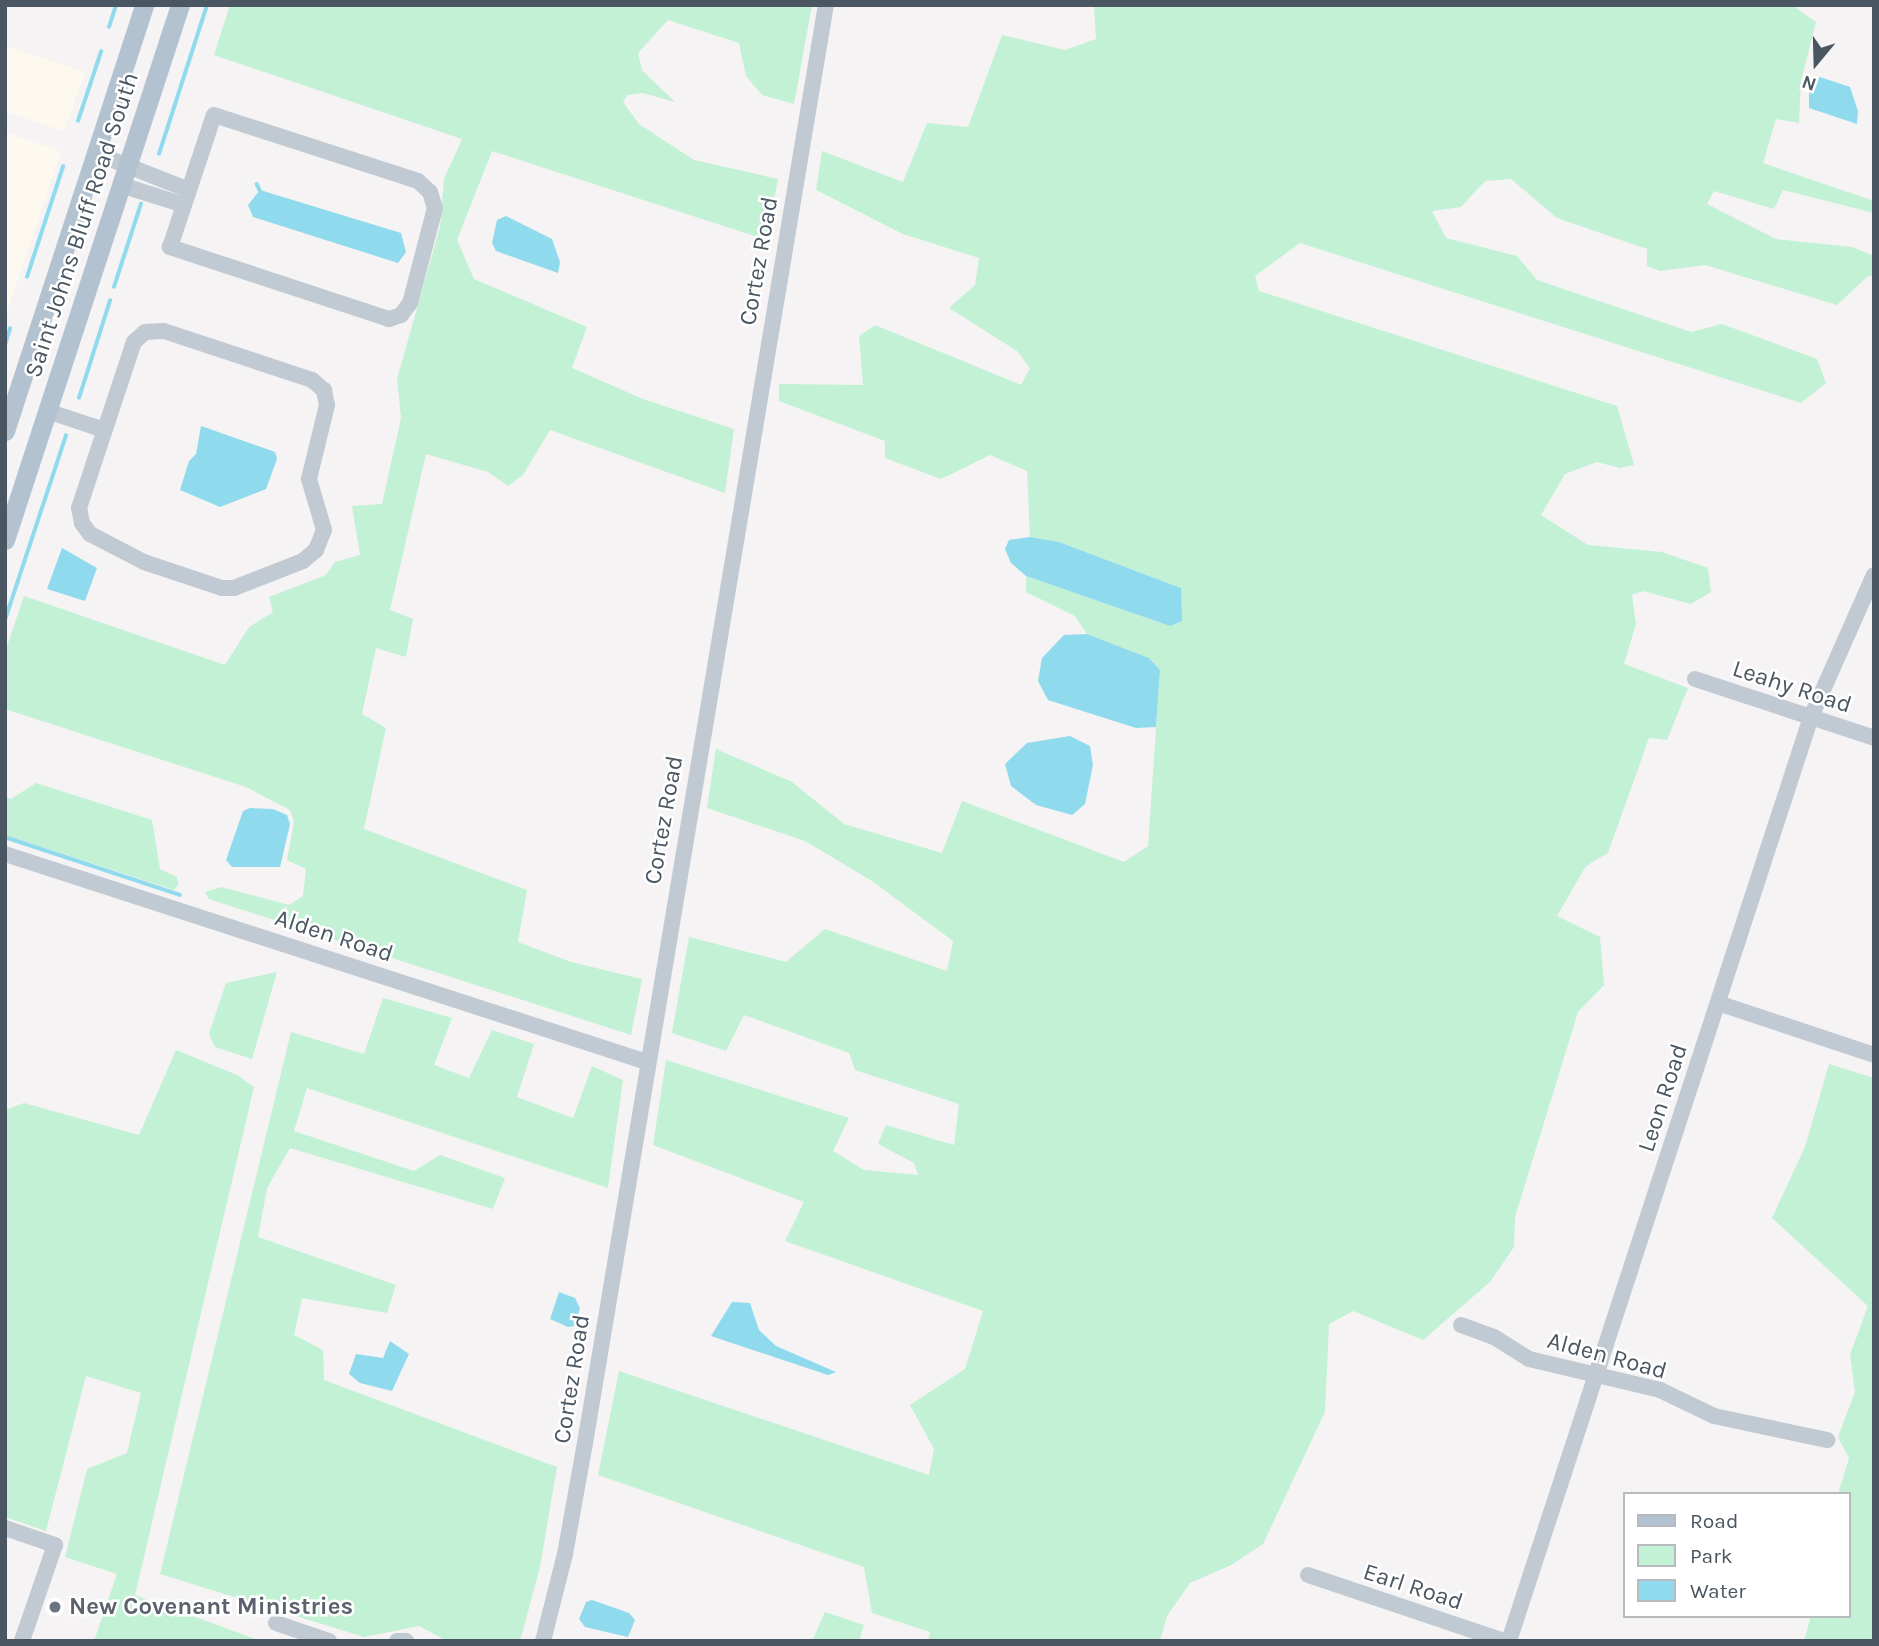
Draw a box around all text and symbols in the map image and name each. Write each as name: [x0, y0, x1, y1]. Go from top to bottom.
north arrow: [1781, 28, 1851, 98]
street label: Saint Johns Bluff Road South: [19, 69, 145, 381]
text: N: [1799, 70, 1819, 95]
street label: Cortez Road: [734, 194, 784, 328]
street label: Leahy Road: [1729, 654, 1855, 720]
street label: Cortez Road: [639, 753, 689, 887]
street label: Alden Road: [271, 903, 397, 969]
street label: Leon Road: [1632, 1040, 1694, 1156]
street label: Cortez Road: [548, 1312, 596, 1446]
street label: Alden Road: [1544, 1326, 1670, 1386]
legend: [1624, 1492, 1851, 1618]
text: Road: [1690, 1509, 1738, 1533]
text: Park: [1690, 1544, 1733, 1568]
street label: Earl Road: [1360, 1557, 1466, 1617]
text: Water: [1690, 1579, 1746, 1603]
place label: New Covenant Ministries: [69, 1593, 353, 1621]
marker: New Covenant Ministries: [47, 1599, 63, 1615]

